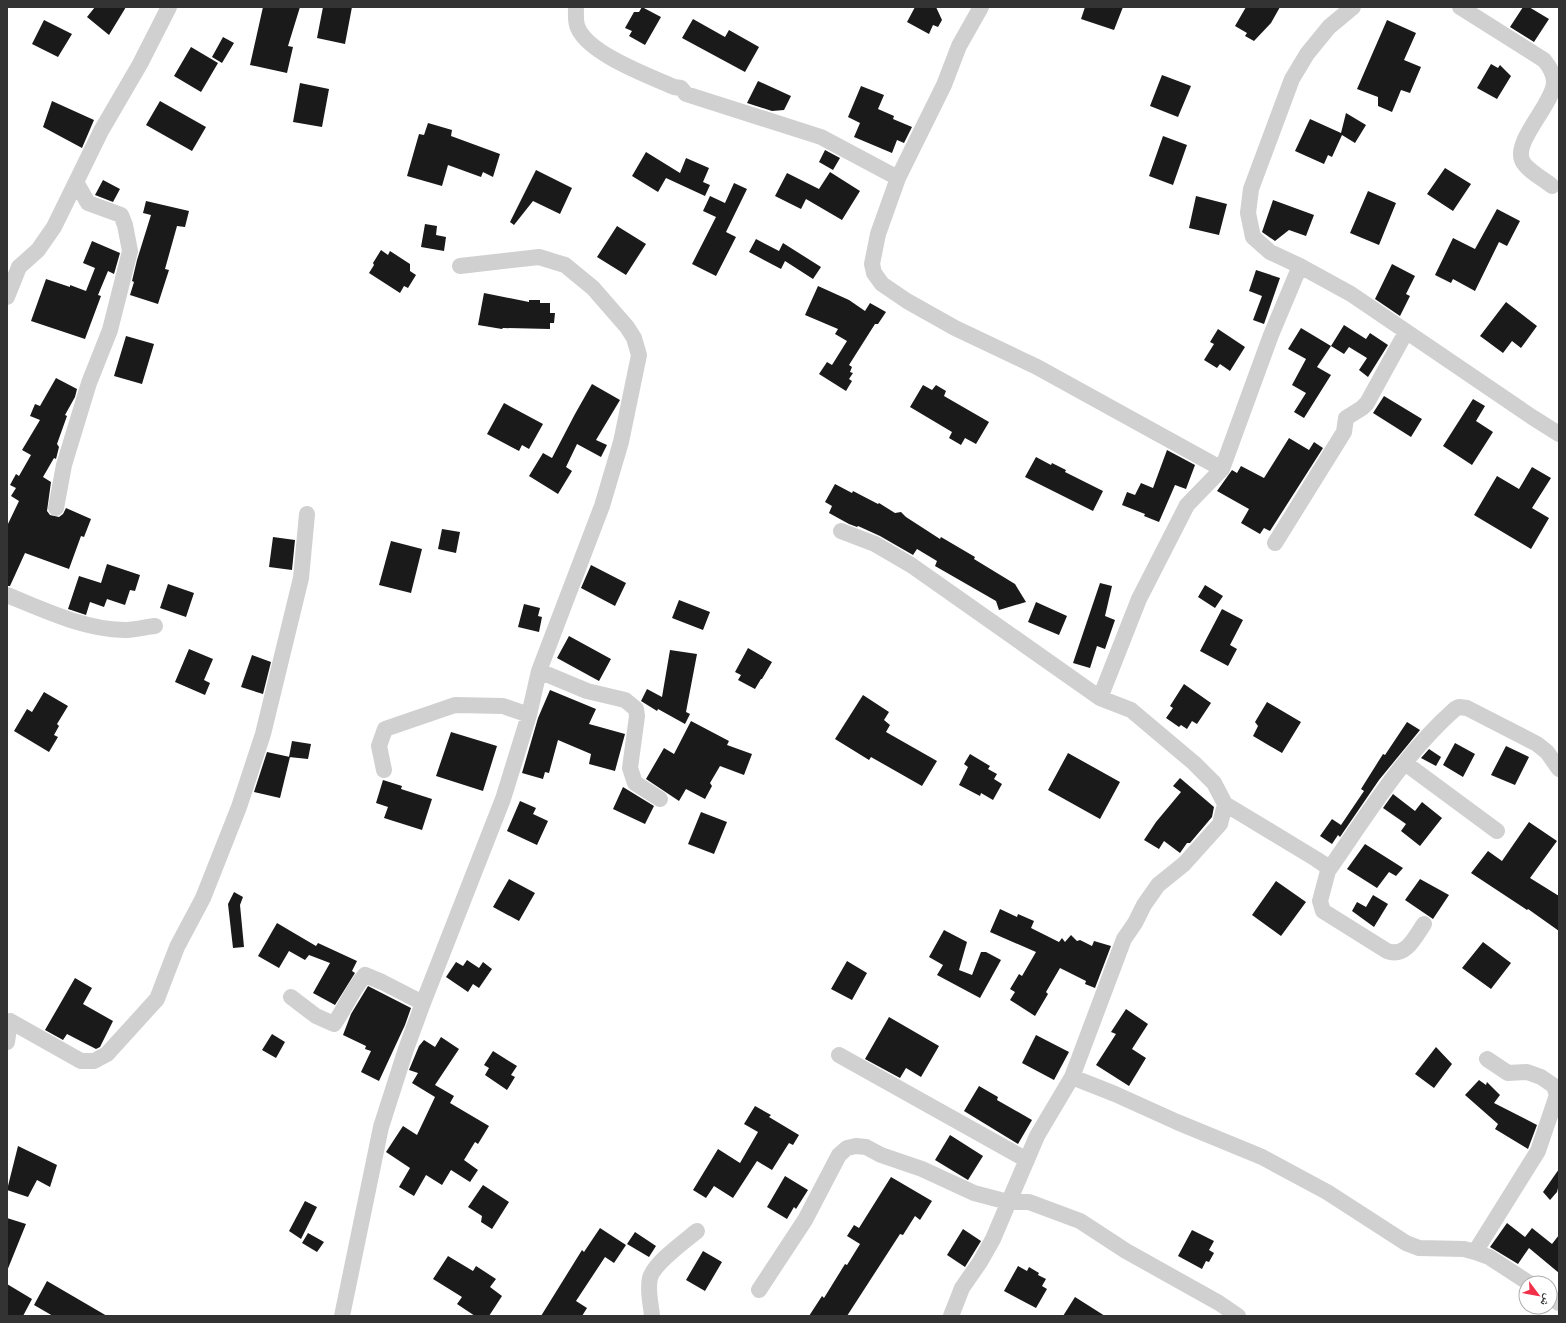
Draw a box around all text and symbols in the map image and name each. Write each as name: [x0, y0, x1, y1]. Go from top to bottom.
north arrow: [1518, 1275, 1558, 1315]
text: ش: [1536, 1291, 1556, 1309]

